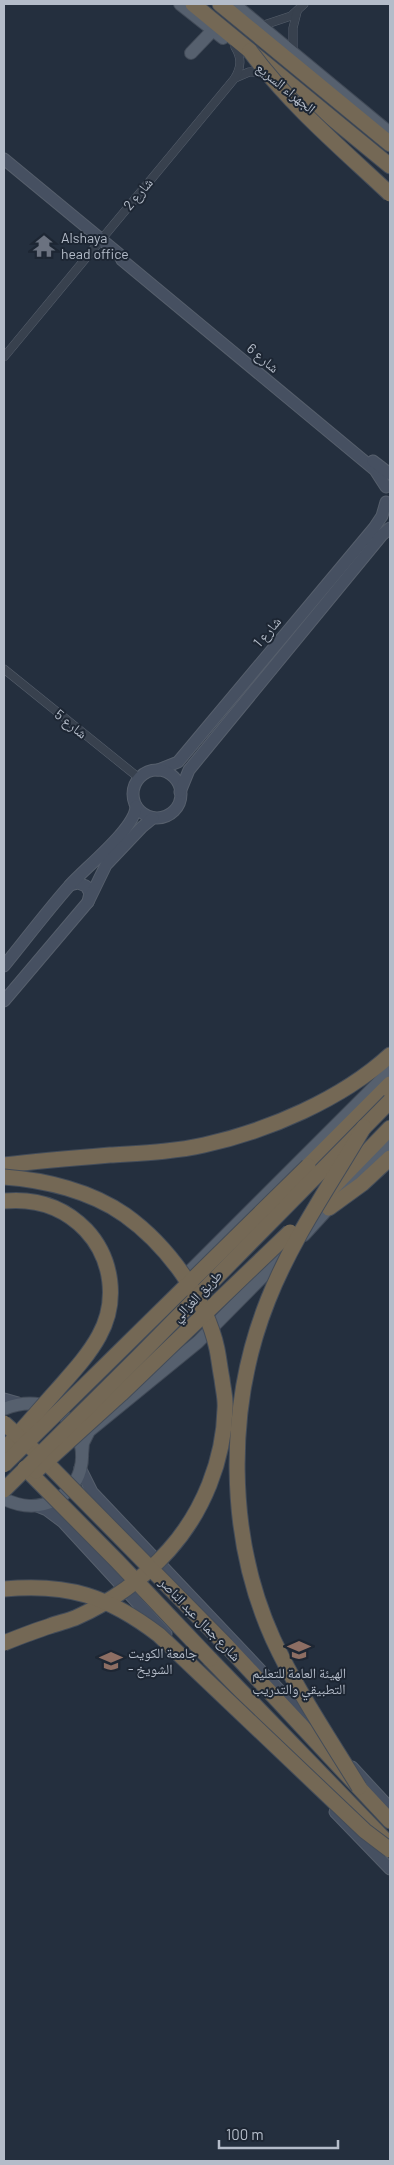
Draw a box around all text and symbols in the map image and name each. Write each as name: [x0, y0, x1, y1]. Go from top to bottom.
street label: الجهراء السريع: [252, 58, 319, 118]
street label: شارع 2: [119, 174, 158, 215]
place label: Alshaya head office: [61, 229, 129, 262]
temple icon: Alshaya head office: [31, 233, 57, 259]
street label: شارع 6: [243, 339, 283, 377]
street label: شارع 1: [249, 613, 286, 652]
street label: شارع 5: [50, 705, 91, 743]
street label: طريق الغزالي: [168, 1266, 228, 1327]
street label: شارع جمال عبد الناصر: [154, 1572, 245, 1665]
school or university icon: الهيئة العامة للتعليم التطبيقي والتدريب: [286, 1637, 312, 1663]
place label: جامعة الكويت - الشويخ: [128, 1644, 197, 1679]
school or university icon: جامعة الكويت - الشويخ: [98, 1648, 124, 1674]
place label: الهيئة العامة للتعليم التطبيقي والتدريب: [252, 1664, 346, 1701]
scale bar: [219, 2118, 338, 2150]
text: 100 m: [226, 2125, 264, 2143]

